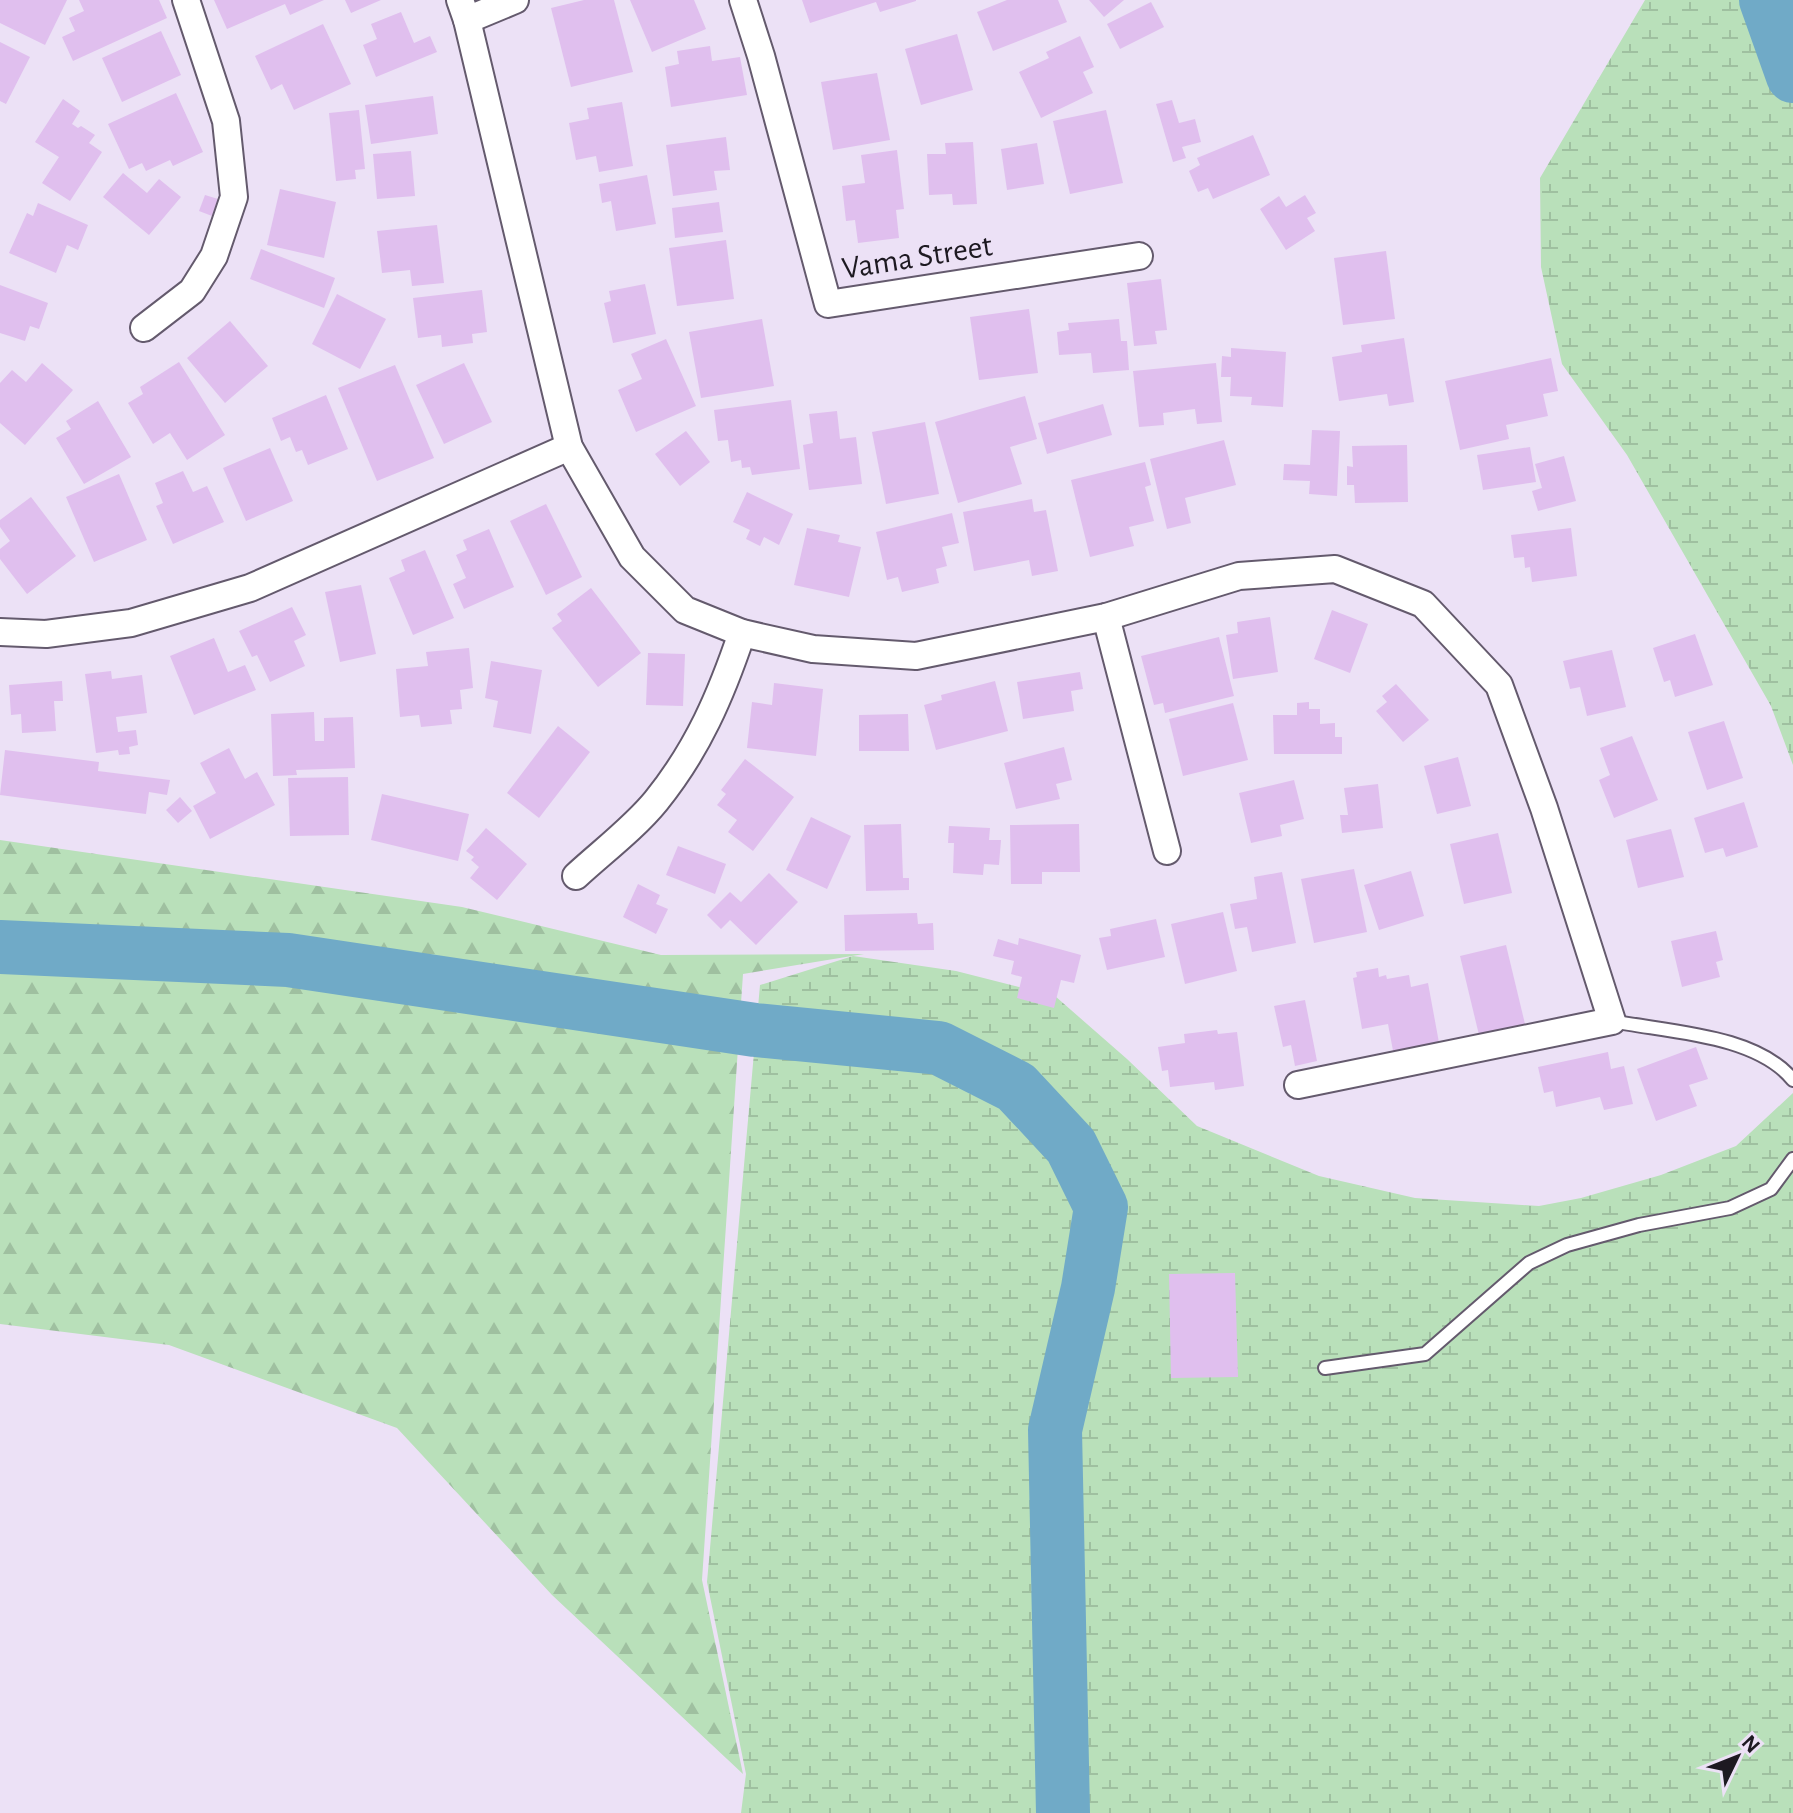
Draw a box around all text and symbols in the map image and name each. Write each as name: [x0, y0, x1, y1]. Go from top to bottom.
street label: Vama Street: [840, 229, 995, 285]
north arrow: [1697, 1717, 1777, 1797]
text: N: [1738, 1731, 1764, 1757]

